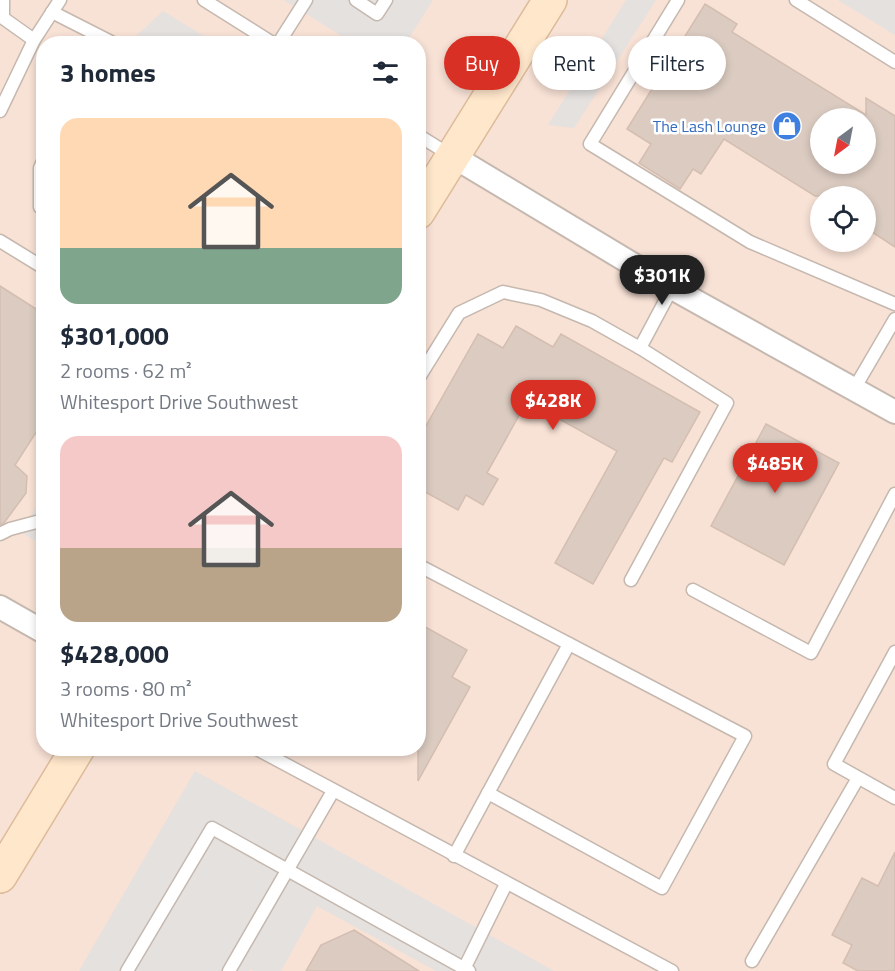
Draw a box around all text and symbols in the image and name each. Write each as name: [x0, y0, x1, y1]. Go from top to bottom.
chip: Buy: [444, 36, 520, 90]
chip: Rent: [532, 36, 616, 90]
chip: Filters: [628, 36, 726, 90]
text: 3 homes: [60, 53, 156, 92]
icon: filters: [369, 56, 402, 89]
north arrow: [810, 108, 876, 174]
map controls: [810, 108, 876, 252]
shop icon: The Lash Lounge: [771, 110, 803, 142]
place label: The Lash Lounge: [653, 114, 766, 138]
icon: home: [177, 157, 285, 265]
button: locate: [810, 186, 876, 252]
pin: $301K: [620, 255, 704, 306]
text: $301K: [634, 259, 690, 290]
text: $301,000: [60, 316, 169, 355]
text: 2 rooms · 62 m²: [60, 355, 192, 386]
pin: $428K: [511, 380, 595, 431]
text: $428K: [525, 384, 581, 415]
text: Whitesport Drive Southwest: [60, 386, 298, 417]
pin: $485K: [733, 443, 817, 494]
text: $485K: [747, 447, 803, 478]
icon: home: [177, 475, 285, 583]
text: $428,000: [60, 634, 169, 673]
text: 3 rooms · 80 m²: [60, 673, 192, 704]
text: Whitesport Drive Southwest: [60, 704, 298, 735]

